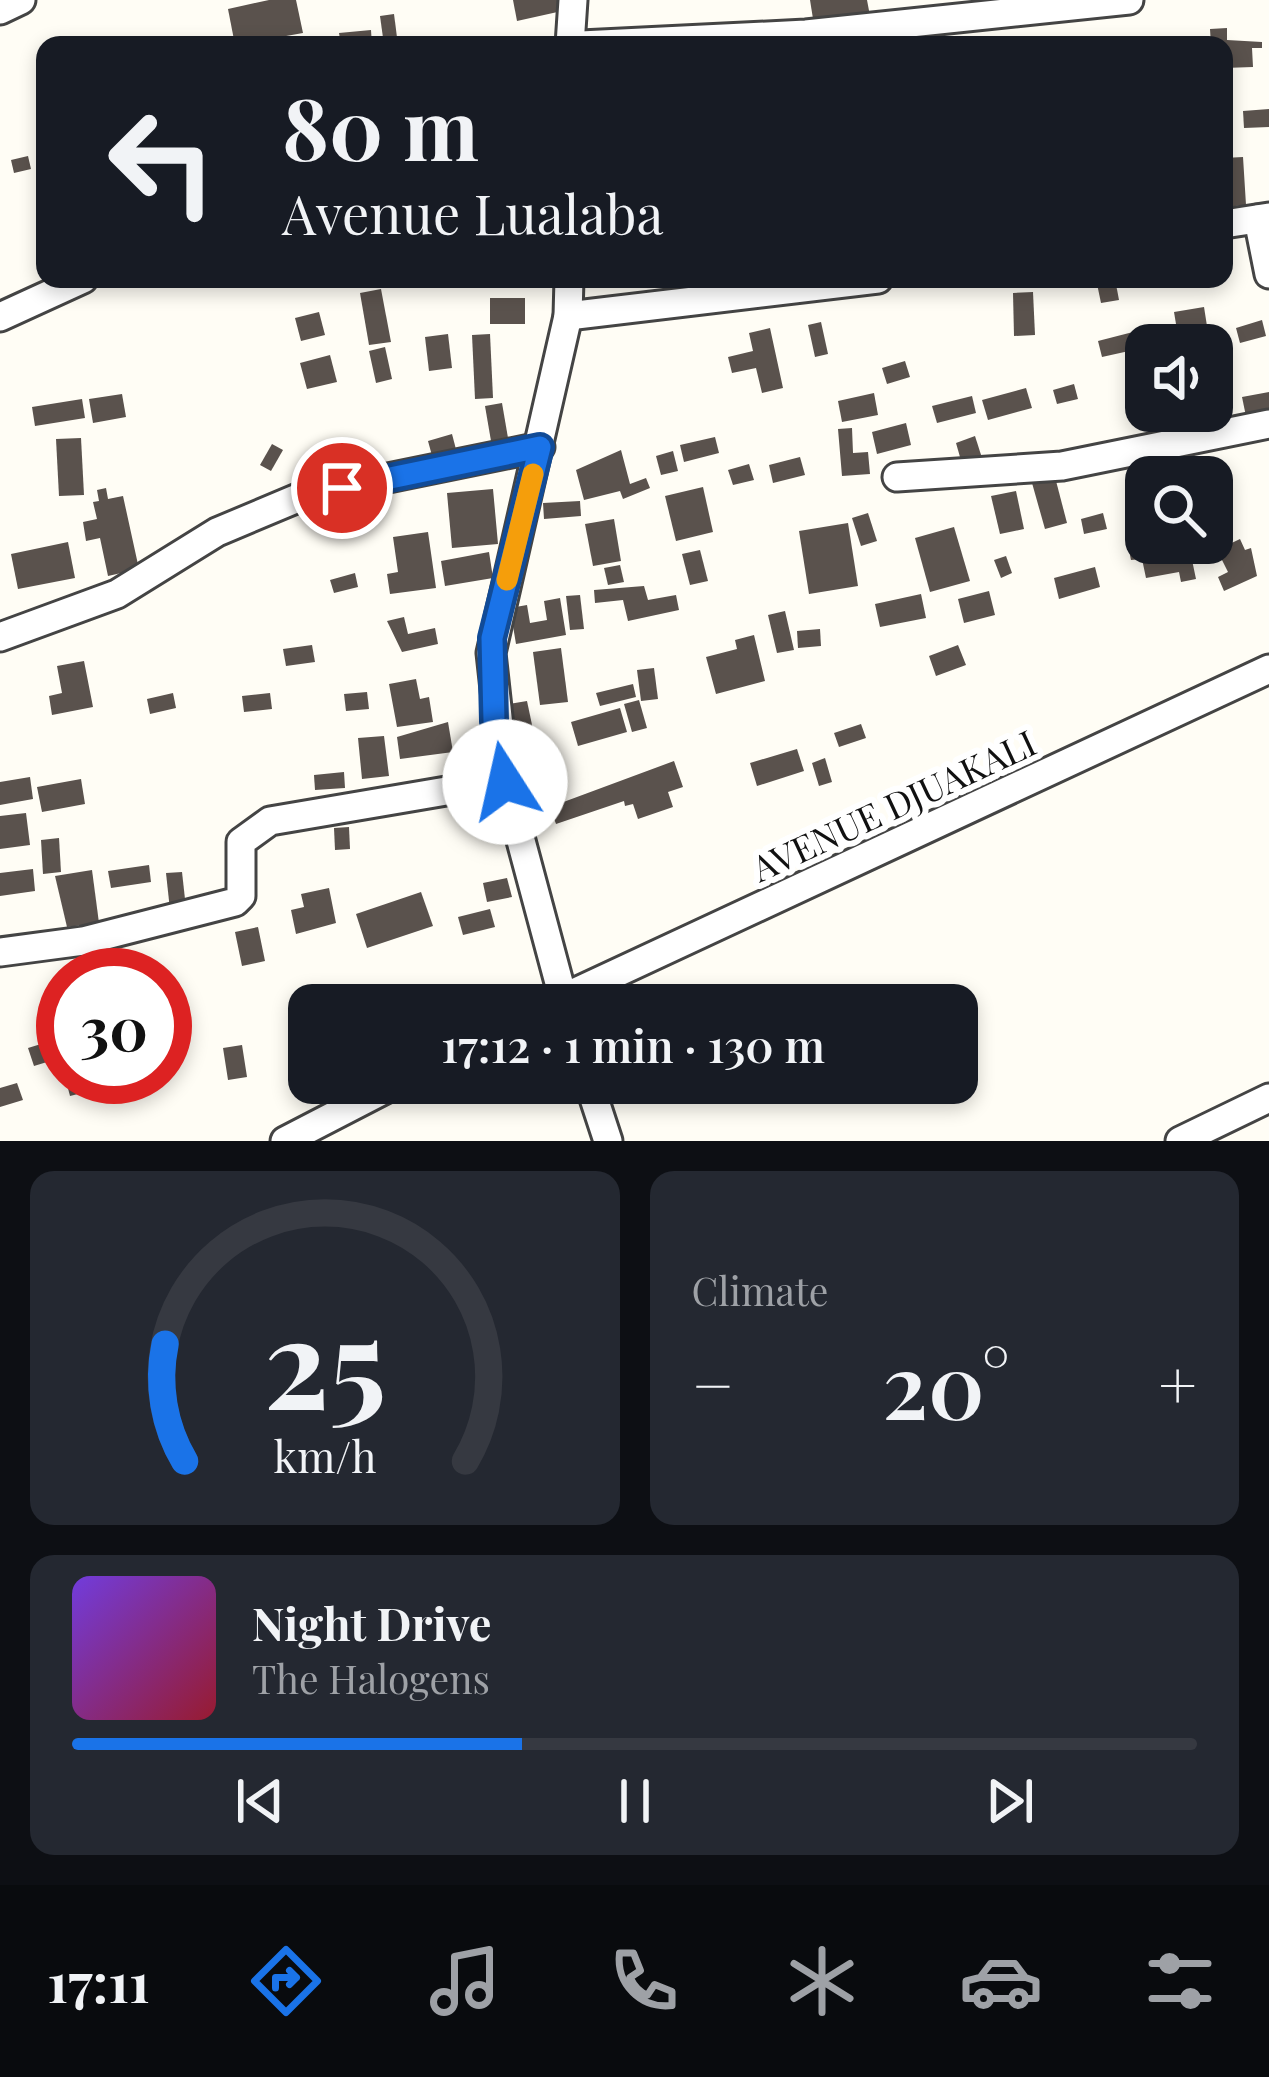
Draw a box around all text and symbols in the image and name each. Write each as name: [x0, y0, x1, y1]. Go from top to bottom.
text: 80 m: [282, 70, 479, 182]
icon: left: [84, 84, 240, 240]
text: Avenue Lualaba: [282, 177, 663, 249]
map controls: [1125, 324, 1233, 564]
button: sound: [1125, 324, 1233, 432]
pin: [291, 437, 393, 539]
icon: arrive: [309, 455, 375, 521]
button: search: [1125, 456, 1233, 564]
street label: AVENUE DJUAKALI: [742, 717, 1043, 891]
position arrow: [442, 719, 568, 845]
speed limit sign: 30: [36, 948, 192, 1104]
text: 17:12 · 1 min · 130 m: [441, 1014, 825, 1074]
text: Climate: [692, 1264, 829, 1316]
text: 25: [263, 1275, 386, 1441]
text: 20°: [882, 1323, 1010, 1443]
text: −: [692, 1339, 734, 1427]
text: +: [1158, 1339, 1197, 1427]
text: km/h: [273, 1427, 376, 1484]
text: Night Drive: [252, 1592, 491, 1652]
text: The Halogens: [252, 1652, 490, 1704]
icon: previous: [227, 1768, 293, 1834]
icon: pause: [602, 1768, 668, 1834]
icon: next: [977, 1768, 1043, 1834]
icon: directions: [244, 1939, 328, 2023]
icon: music: [423, 1939, 507, 2023]
icon: phone: [602, 1939, 686, 2023]
icon: climate: [780, 1939, 864, 2023]
icon: car: [959, 1939, 1043, 2023]
icon: filters: [1138, 1939, 1222, 2023]
text: 17:11: [47, 1945, 150, 2017]

